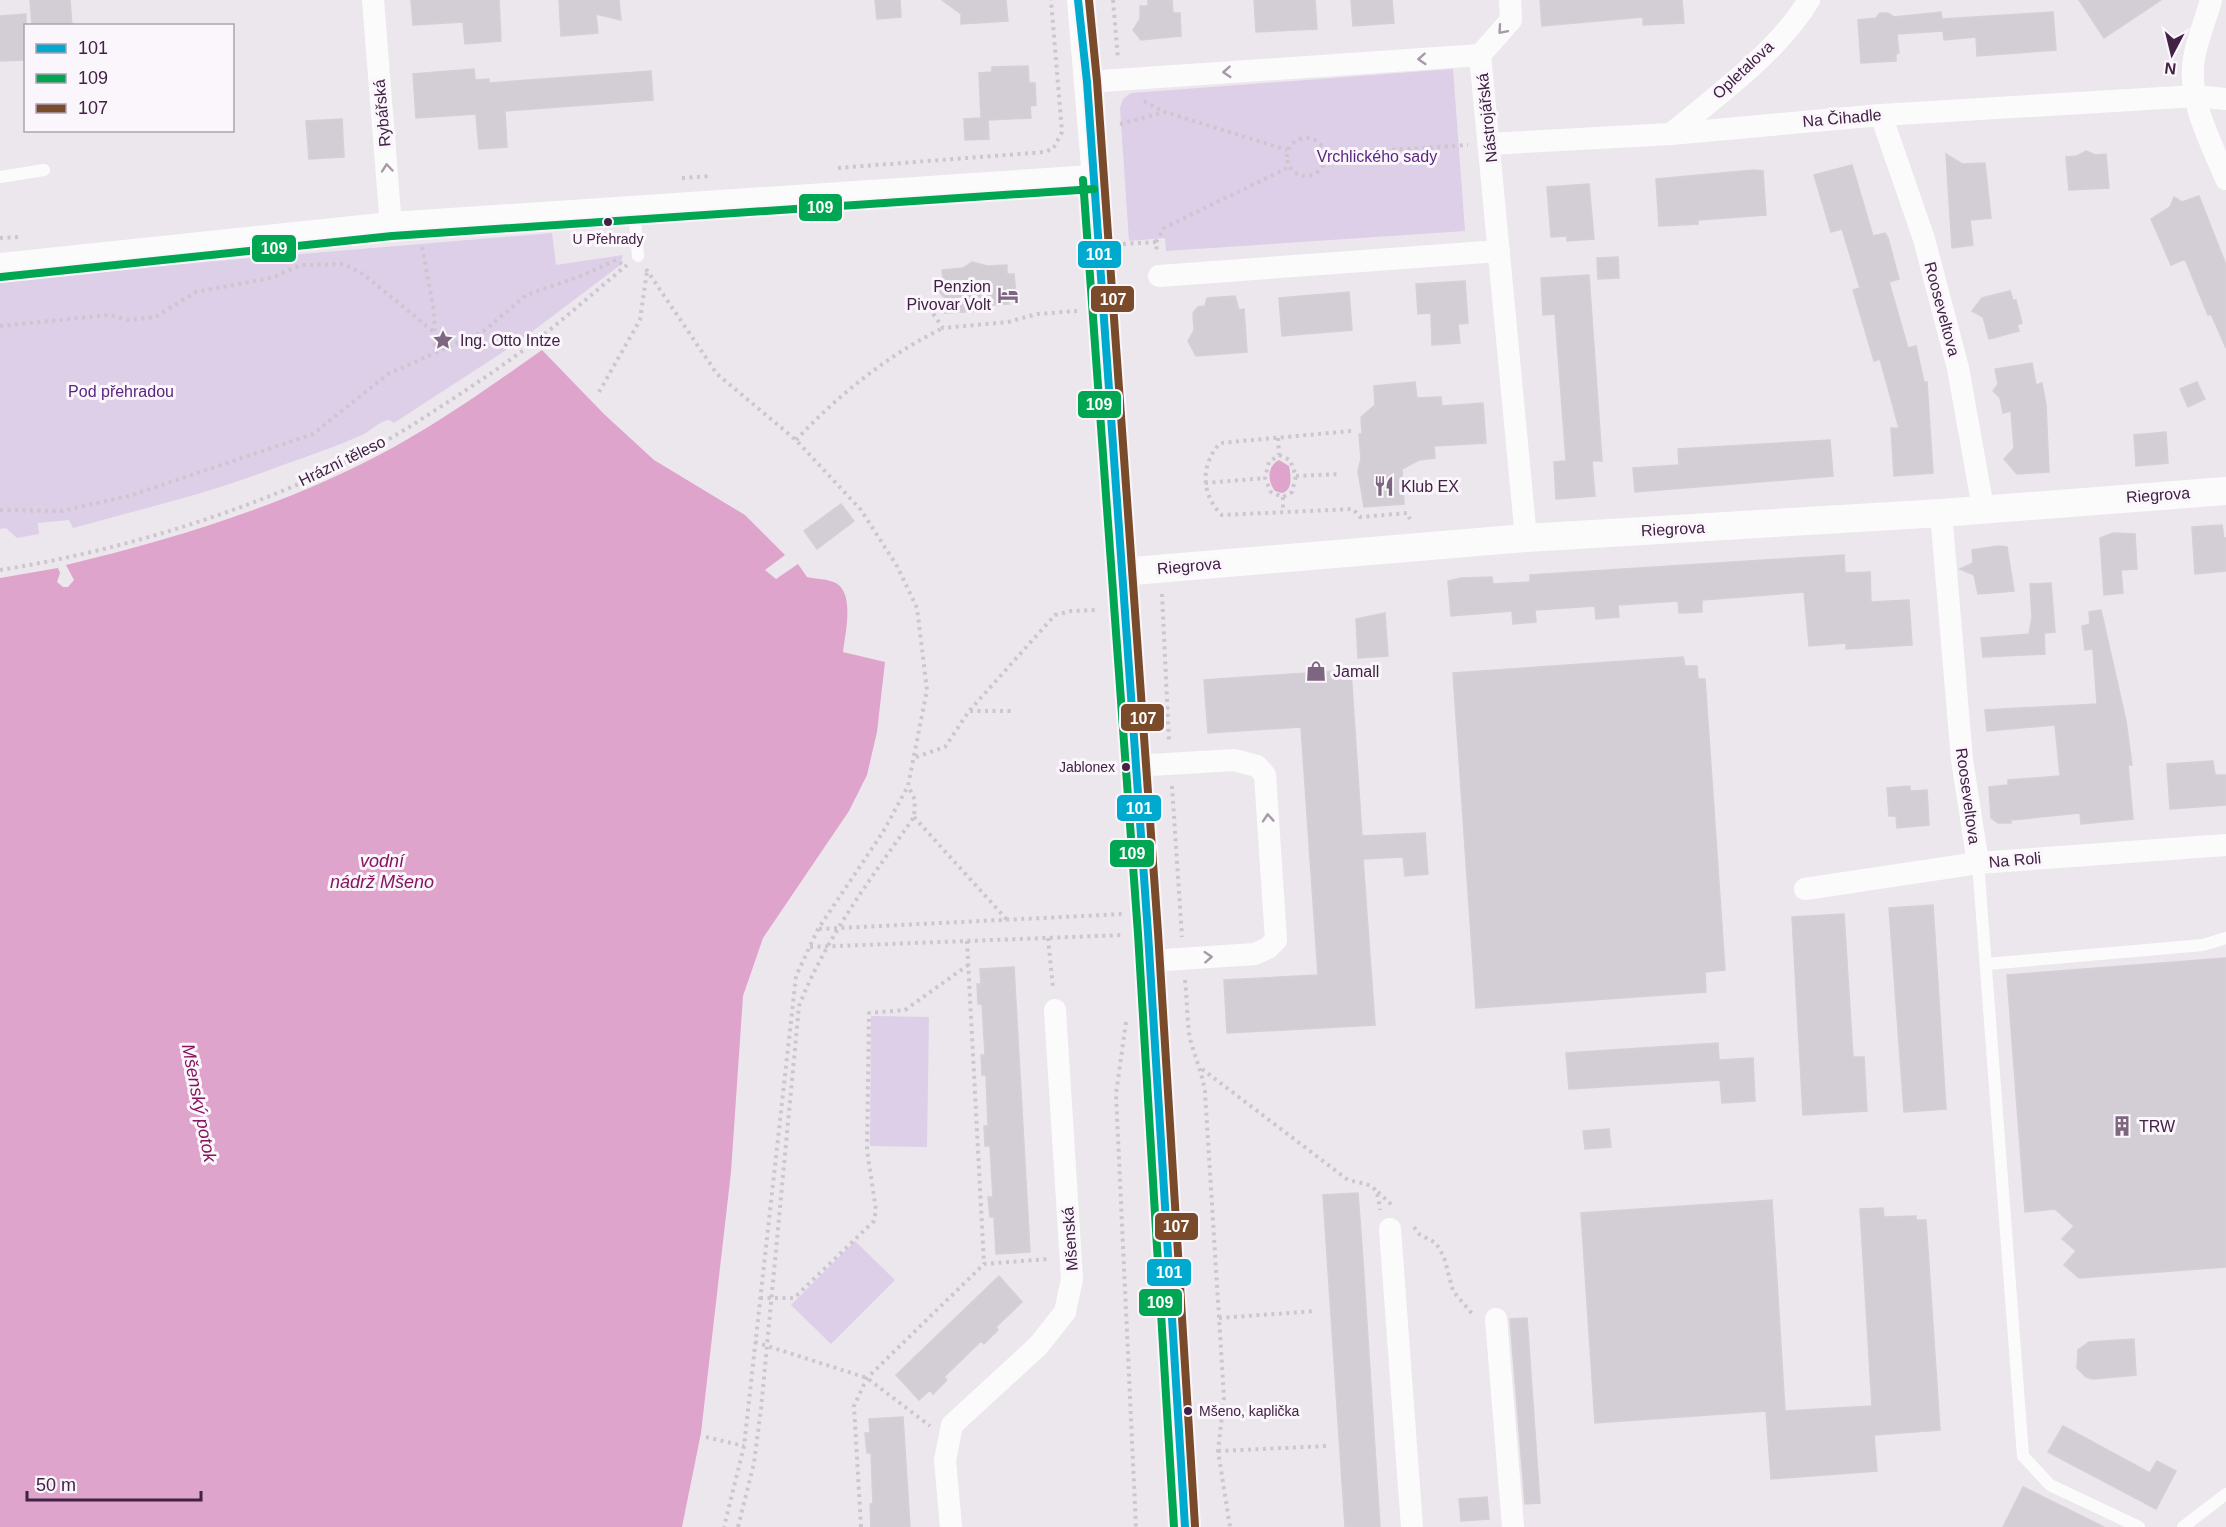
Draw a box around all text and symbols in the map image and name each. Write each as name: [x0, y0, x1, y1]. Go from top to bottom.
one-way arrow: [1498, 23, 1509, 34]
legend: [24, 24, 234, 132]
north arrow: [2142, 24, 2202, 84]
text: 101: [78, 38, 108, 58]
street label: Opletalova: [1709, 38, 1777, 102]
one-way arrow: [1417, 52, 1427, 65]
text: N: [2163, 59, 2177, 78]
one-way arrow: [1223, 65, 1232, 78]
text: 109: [78, 68, 108, 88]
street label: Nástrojářská: [1474, 72, 1500, 164]
street label: Rybářská: [371, 78, 393, 147]
text: 107: [78, 98, 108, 118]
street label: Na Čihadle: [1802, 105, 1882, 130]
park label: Vrchlického sady: [1317, 148, 1437, 165]
one-way arrow: [381, 163, 394, 172]
line badge: 109: [798, 193, 843, 222]
text: 109: [807, 199, 833, 216]
marker: U Přehrady: [602, 216, 614, 228]
place label: U Přehrady: [573, 231, 643, 247]
line badge: 109: [251, 234, 297, 263]
text: 109: [261, 240, 287, 257]
line badge: 101: [1077, 240, 1122, 269]
text: 101: [1086, 246, 1112, 263]
street label: Rooseveltova: [1921, 260, 1963, 358]
place label: Penzion Pivovar Volt: [907, 278, 992, 313]
hotel icon: Penzion Pivovar Volt: [996, 283, 1020, 307]
line badge: 107: [1090, 285, 1135, 313]
text: 107: [1100, 291, 1126, 308]
place icon: Ing. Otto Intze: [431, 328, 455, 352]
place label: Ing. Otto Intze: [460, 332, 561, 349]
park label: Pod přehradou: [68, 383, 174, 400]
line badge: 109: [1077, 390, 1122, 419]
text: 109: [1086, 396, 1112, 413]
street label: Hrázní těleso: [296, 433, 388, 489]
restaurant icon: Klub EX: [1372, 474, 1396, 498]
place label: Klub EX: [1401, 478, 1459, 495]
street label: Riegrova: [2125, 484, 2191, 506]
street label: Riegrova: [1641, 519, 1706, 539]
street label: Riegrova: [1156, 555, 1222, 577]
shop icon: Jamall: [1304, 659, 1328, 683]
place label: Jamall: [1333, 663, 1379, 680]
line badge: 107: [1120, 703, 1165, 732]
text: 107: [1130, 710, 1156, 727]
street label: Rooseveltova: [1953, 747, 1983, 845]
place label: Jablonex: [1059, 759, 1115, 775]
marker: Jablonex: [1120, 761, 1132, 773]
line badge: 101: [1116, 794, 1162, 822]
text: 101: [1126, 800, 1152, 817]
one-way arrow: [1262, 814, 1275, 823]
line badge: 109: [1109, 839, 1155, 868]
text: 109: [1119, 845, 1145, 862]
street label: Na Roli: [1988, 849, 2042, 871]
water label: vodní nádrž Mšeno: [330, 851, 434, 892]
one-way arrow: [1203, 950, 1212, 963]
water label: Mšenský potok: [178, 1042, 220, 1165]
building icon: TRW: [2110, 1114, 2134, 1138]
place label: TRW: [2139, 1118, 2176, 1135]
street label: Mšenská: [1059, 1206, 1081, 1272]
line badge: 107: [1154, 1212, 1199, 1241]
text: 107: [1163, 1218, 1189, 1235]
line badge: 101: [1146, 1258, 1192, 1287]
text: 101: [1156, 1264, 1182, 1281]
line badge: 109: [1138, 1288, 1183, 1317]
text: 109: [1147, 1294, 1173, 1311]
place label: Mšeno, kaplička: [1199, 1403, 1300, 1419]
marker: Mšeno, kaplička: [1182, 1405, 1194, 1417]
scale bar: [27, 1464, 201, 1502]
text: 50 m: [36, 1475, 76, 1495]

